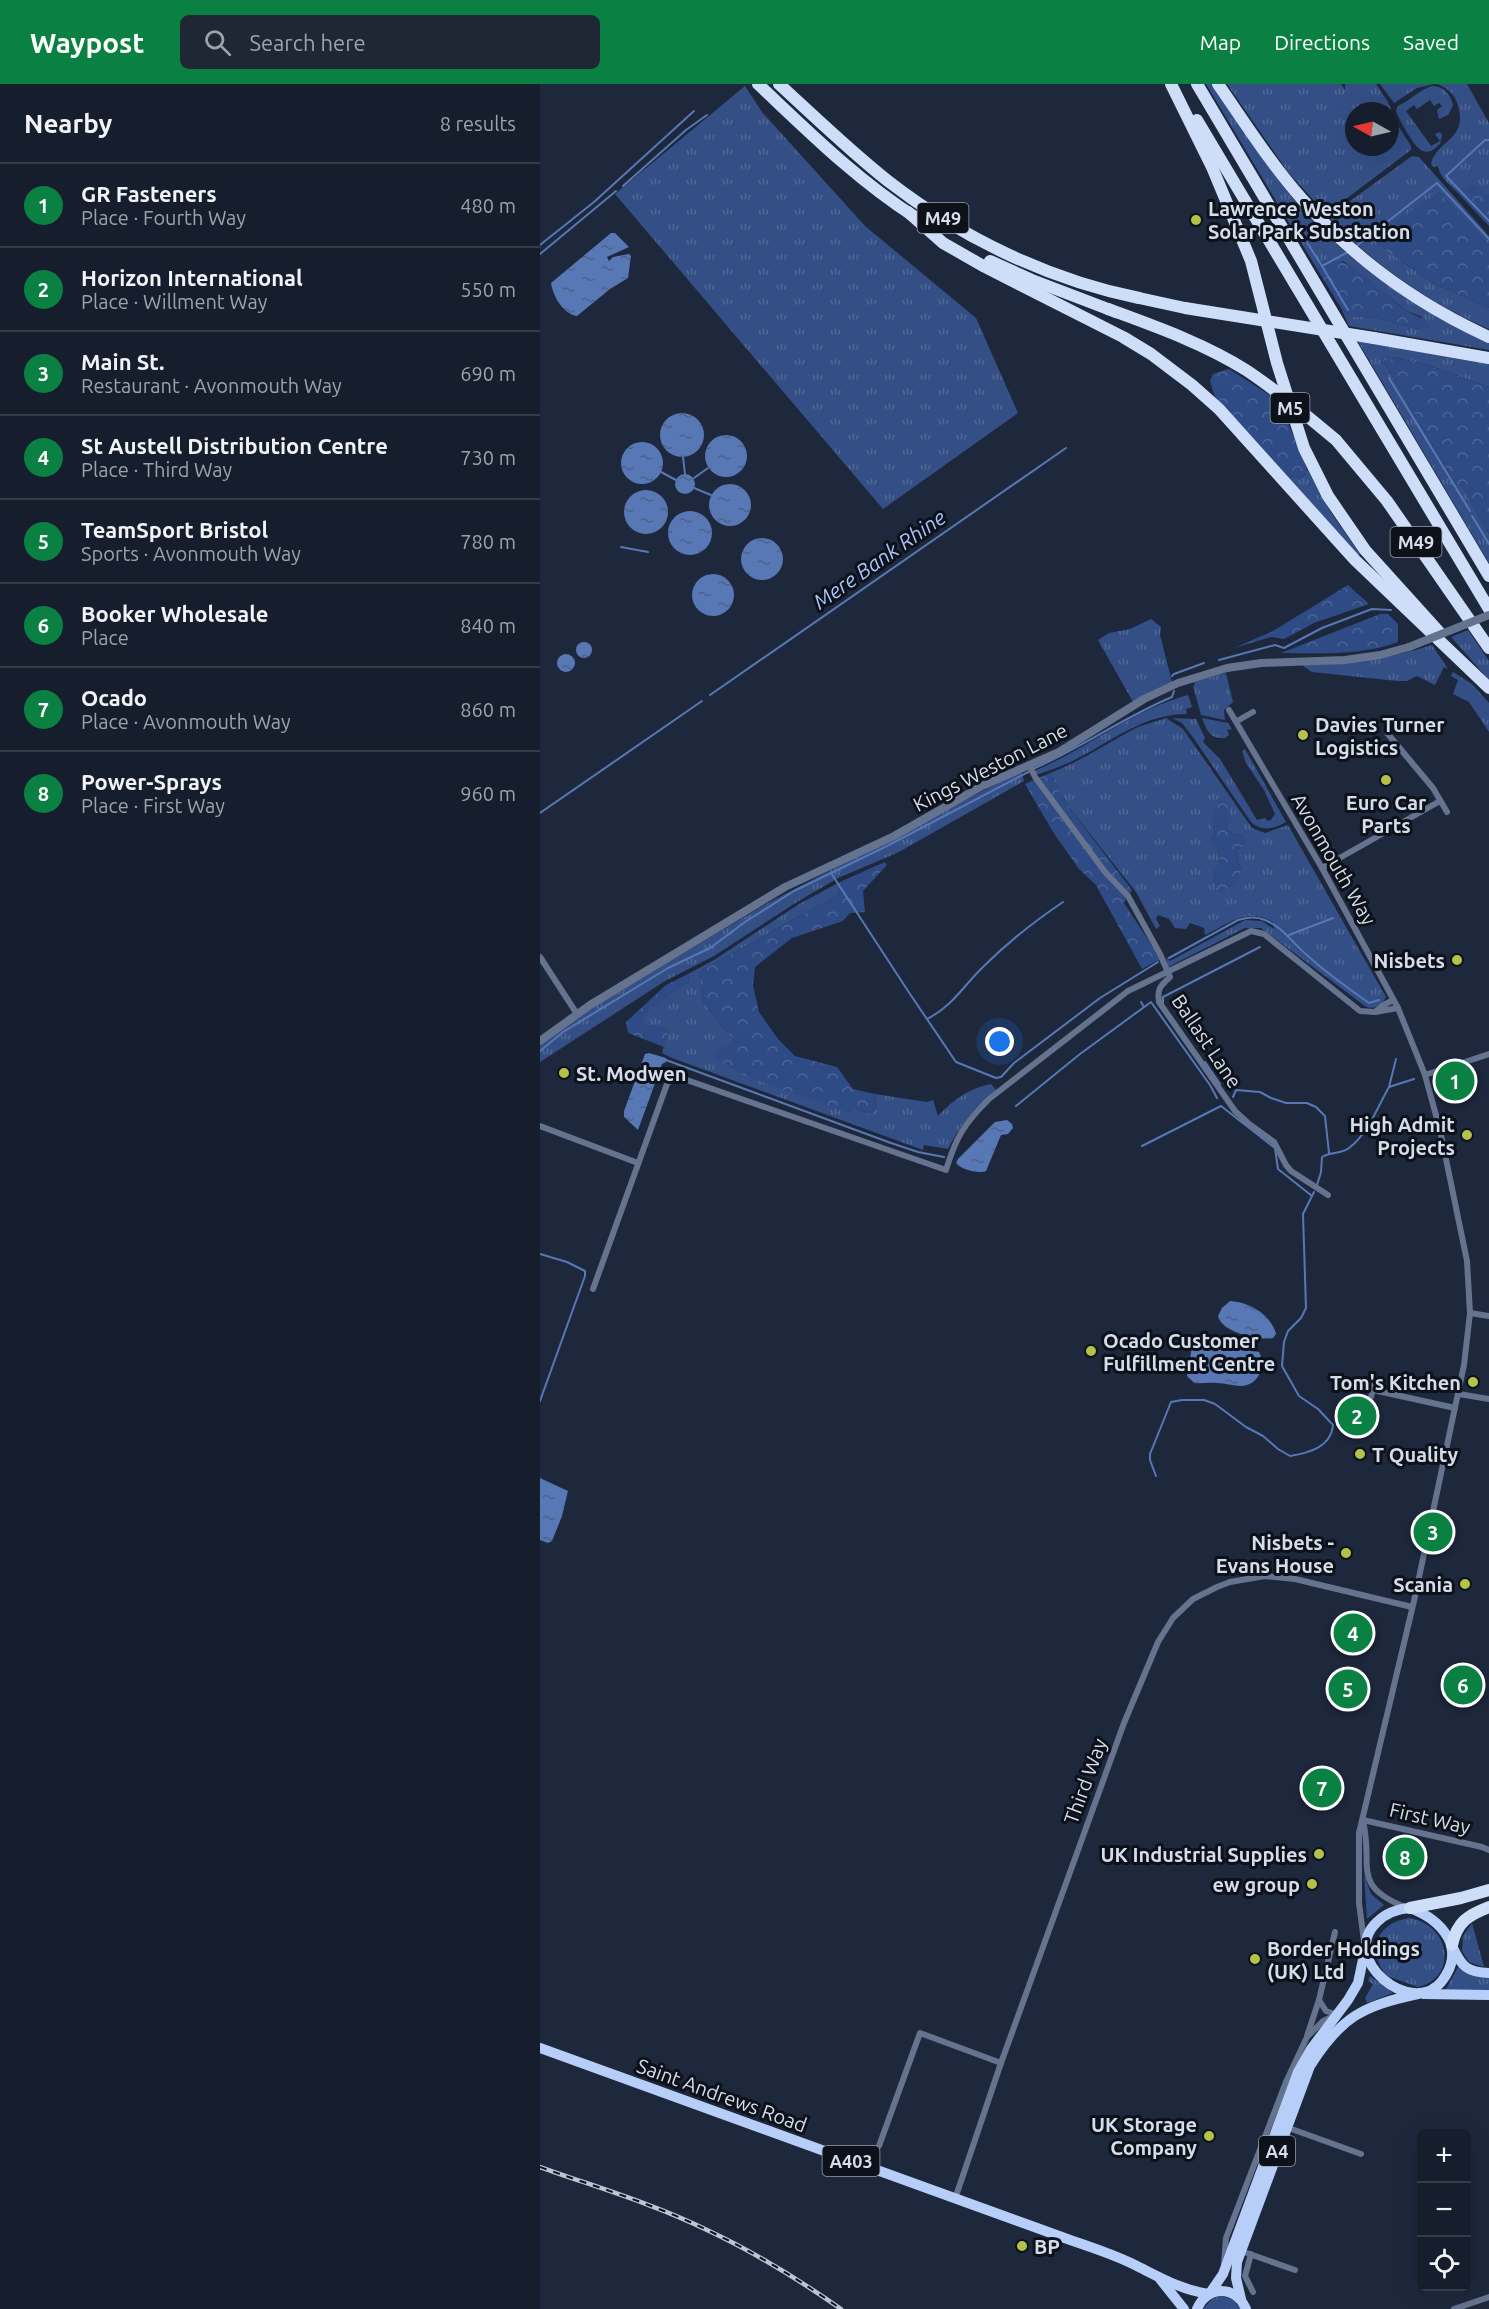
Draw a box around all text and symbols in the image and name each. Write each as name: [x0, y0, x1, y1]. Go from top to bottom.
search box: [180, 15, 600, 69]
icon: search: [201, 26, 234, 59]
text: Waypost: [30, 27, 144, 58]
text: Search here: [249, 30, 366, 55]
text: Map: [1200, 30, 1241, 54]
text: Directions: [1274, 30, 1370, 54]
text: Saved: [1403, 30, 1459, 54]
north arrow: [1345, 102, 1399, 156]
text: Nearby: [24, 109, 112, 138]
text: 8 results: [440, 112, 516, 135]
text: GR Fasteners: [81, 181, 217, 206]
text: 1: [38, 194, 49, 217]
text: 480 m: [460, 194, 516, 217]
place label: Lawrence Weston Solar Park Substation: [1208, 197, 1410, 243]
road number: M49: [918, 203, 968, 233]
text: Place · Fourth Way: [81, 206, 246, 229]
marker: Lawrence Weston Solar Park Substation: [1189, 213, 1203, 227]
text: Horizon International: [81, 265, 303, 290]
text: 2: [38, 278, 49, 301]
text: 550 m: [460, 278, 516, 301]
text: Place · Willment Way: [81, 290, 267, 313]
text: Main St.: [81, 349, 164, 374]
text: 3: [38, 362, 49, 385]
text: 690 m: [460, 362, 516, 385]
text: Restaurant · Avonmouth Way: [81, 374, 342, 397]
road number: M5: [1270, 393, 1310, 423]
text: St Austell Distribution Centre: [81, 433, 388, 458]
text: 4: [38, 446, 49, 469]
text: 730 m: [460, 446, 516, 469]
text: Place · Third Way: [81, 458, 232, 481]
water label: Mere Bank Rhine: [808, 504, 950, 613]
text: TeamSport Bristol: [81, 517, 268, 542]
road number: M49: [1390, 527, 1442, 557]
text: 5: [38, 530, 49, 553]
text: 780 m: [460, 530, 516, 553]
text: Sports · Avonmouth Way: [81, 542, 301, 565]
text: Booker Wholesale: [81, 601, 269, 626]
text: 6: [38, 614, 49, 637]
text: 840 m: [460, 614, 516, 637]
text: Place: [81, 626, 129, 649]
text: Ocado: [81, 685, 147, 710]
text: 7: [38, 698, 49, 721]
text: 860 m: [460, 698, 516, 721]
text: Place · Avonmouth Way: [81, 710, 291, 733]
place label: Davies Turner Logistics: [1315, 713, 1445, 759]
street label: Kings Weston Lane: [909, 718, 1071, 816]
marker: Davies Turner Logistics: [1296, 728, 1310, 742]
text: Power-Sprays: [81, 769, 222, 794]
marker: Euro Car Parts: [1379, 773, 1393, 787]
text: 8: [38, 782, 49, 805]
text: 960 m: [460, 782, 516, 805]
street label: Avonmouth Way: [1287, 789, 1381, 929]
place label: Euro Car Parts: [1346, 791, 1427, 837]
text: Place · First Way: [81, 794, 225, 817]
place label: Nisbets: [1374, 949, 1445, 972]
marker: Nisbets: [1450, 953, 1464, 967]
street label: Ballast Lane: [1167, 990, 1247, 1092]
your location: [985, 1027, 1014, 1056]
pin: 1: [1436, 1058, 1474, 1104]
place label: St. Modwen: [576, 1062, 686, 1085]
marker: St. Modwen: [557, 1066, 571, 1080]
place label: High Admit Projects: [1349, 1113, 1455, 1159]
marker: High Admit Projects: [1460, 1128, 1474, 1142]
place label: Ocado Customer Fulfillment Centre: [1103, 1329, 1275, 1375]
marker: Ocado Customer Fulfillment Centre: [1084, 1344, 1098, 1358]
place label: Tom's Kitchen: [1330, 1371, 1461, 1394]
marker: Tom's Kitchen: [1466, 1375, 1480, 1389]
pin: 2: [1338, 1394, 1376, 1438]
place label: T Quality: [1372, 1443, 1458, 1466]
marker: T Quality: [1353, 1447, 1367, 1461]
pin: 3: [1414, 1510, 1452, 1554]
place label: Nisbets - Evans House: [1216, 1531, 1334, 1577]
marker: Nisbets - Evans House: [1339, 1546, 1353, 1560]
place label: Scania: [1393, 1573, 1453, 1596]
marker: Scania: [1458, 1577, 1472, 1591]
pin: 4: [1334, 1610, 1372, 1656]
pin: 6: [1444, 1662, 1482, 1708]
pin: 5: [1328, 1666, 1368, 1712]
street label: Third Way: [1059, 1735, 1111, 1827]
pin: 7: [1302, 1766, 1342, 1810]
street label: First Way: [1387, 1798, 1473, 1839]
pin: 8: [1386, 1834, 1424, 1880]
place label: UK Industrial Supplies: [1100, 1843, 1307, 1866]
marker: UK Industrial Supplies: [1312, 1847, 1326, 1861]
place label: ew group: [1213, 1873, 1300, 1896]
marker: ew group: [1305, 1877, 1319, 1891]
place label: Border Holdings (UK) Ltd: [1267, 1937, 1420, 1983]
marker: Border Holdings (UK) Ltd: [1248, 1952, 1262, 1966]
street label: Saint Andrews Road: [634, 2054, 810, 2136]
place label: UK Storage Company: [1091, 2113, 1197, 2159]
marker: UK Storage Company: [1202, 2129, 1216, 2143]
map controls: [1417, 2129, 1471, 2291]
button: +: [1417, 2129, 1471, 2183]
road number: A4: [1259, 2136, 1295, 2166]
road number: A403: [822, 2146, 880, 2176]
button: −: [1417, 2183, 1471, 2237]
place label: BP: [1034, 2235, 1060, 2258]
button: locate: [1417, 2237, 1471, 2291]
marker: BP: [1015, 2239, 1029, 2253]

